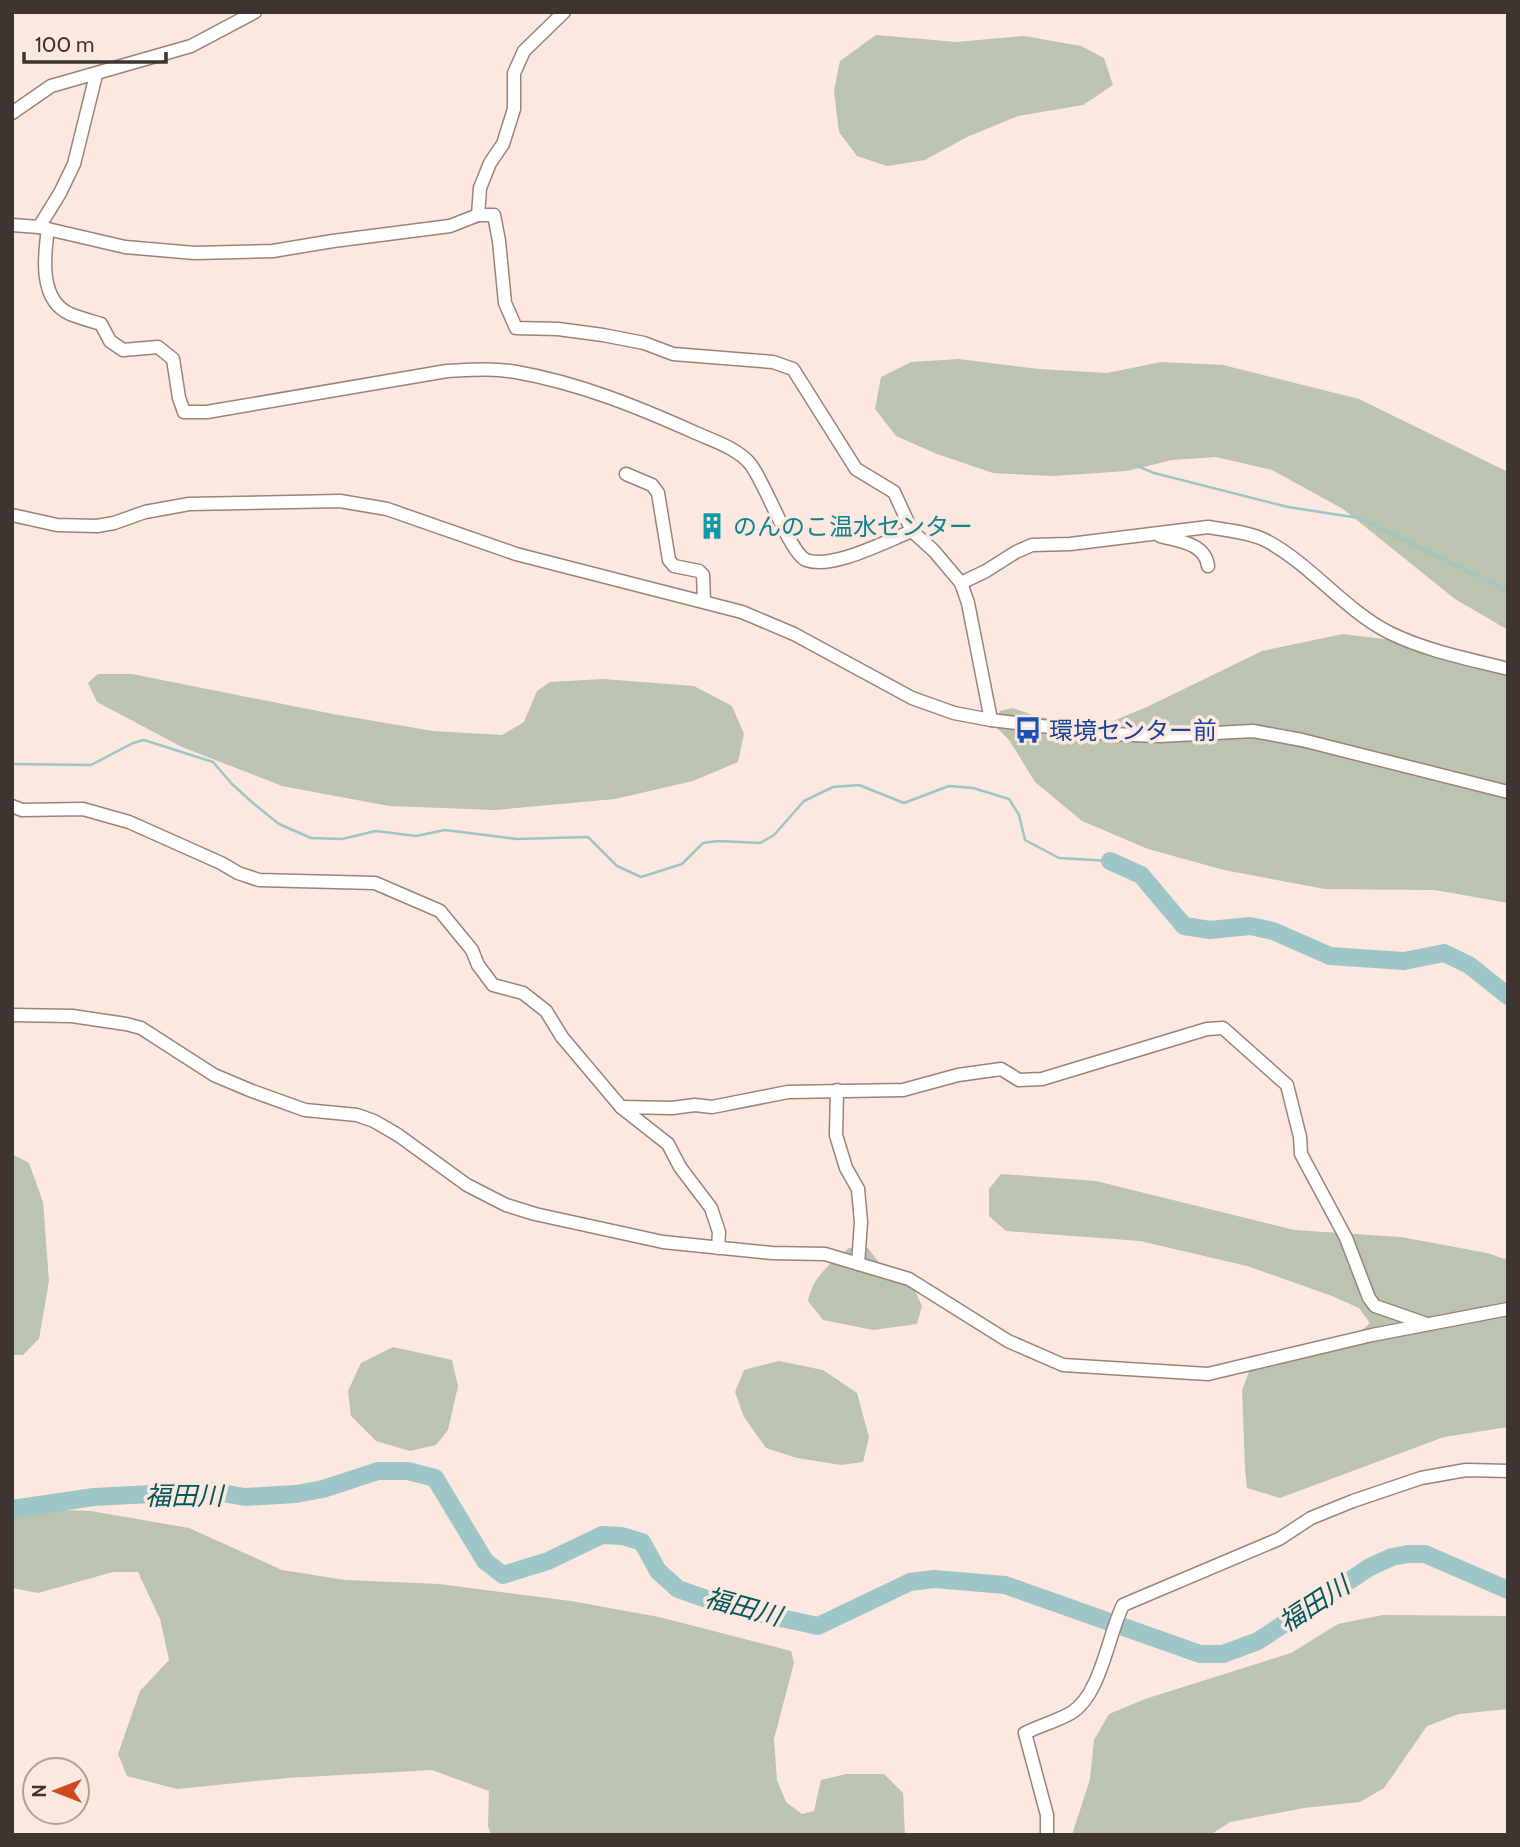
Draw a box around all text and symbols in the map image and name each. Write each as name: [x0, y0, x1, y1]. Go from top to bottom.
scale bar: [24, 21, 166, 65]
text: 100 m: [35, 32, 94, 57]
building icon: のんのこ温水センター: [697, 511, 727, 541]
place label: のんのこ温水センター: [733, 512, 973, 541]
bus stop icon: 環境センター前: [1013, 715, 1043, 745]
place label: 環境センター前: [1049, 716, 1217, 745]
water label: 福田川: [145, 1480, 226, 1512]
water label: 福田川: [1273, 1568, 1358, 1639]
water label: 福田川: [701, 1581, 788, 1633]
north arrow: [21, 1756, 91, 1826]
text: N: [28, 1784, 51, 1798]

